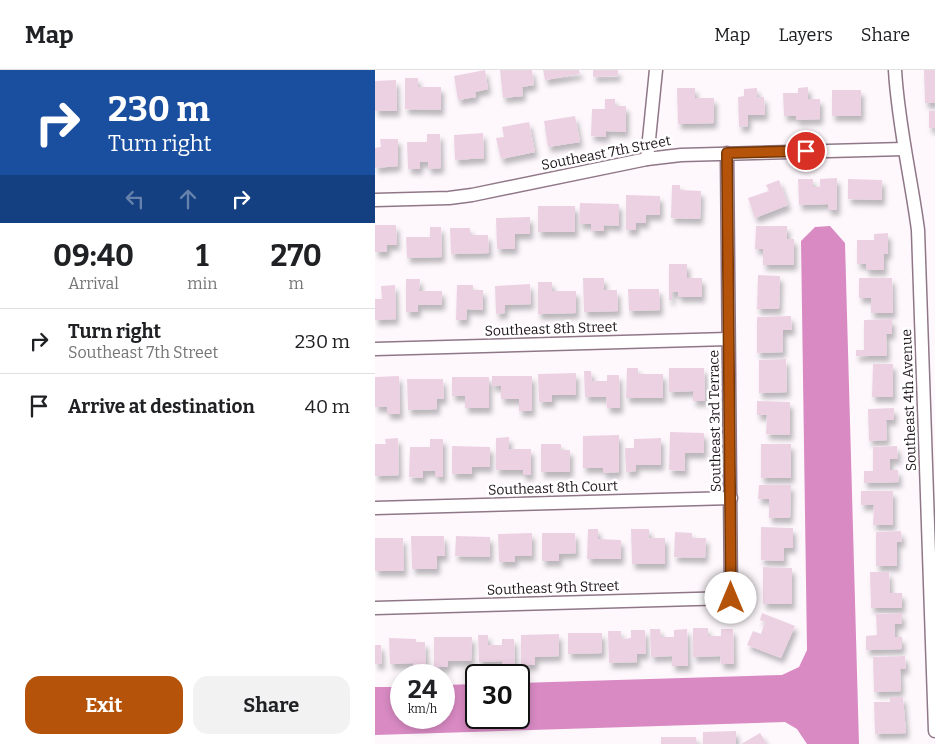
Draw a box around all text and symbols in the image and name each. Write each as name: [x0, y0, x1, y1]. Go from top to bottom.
text: Map: [25, 21, 74, 49]
text: Map: [714, 24, 750, 46]
text: Layers: [778, 24, 833, 46]
text: Share: [861, 24, 910, 46]
text: 230 m: [108, 88, 210, 130]
icon: right: [25, 90, 90, 155]
text: Turn right: [108, 130, 211, 157]
pin: [785, 130, 827, 172]
street label: Southeast 7th Street: [540, 132, 672, 174]
icon: arrive: [792, 137, 820, 165]
icon: left: [121, 185, 149, 213]
icon: ahead: [174, 185, 202, 213]
icon: right: [227, 185, 255, 213]
text: 09:40: [53, 238, 134, 274]
text: 1: [196, 238, 209, 274]
text: 270: [270, 238, 322, 274]
text: Arrival: [68, 274, 119, 293]
text: min: [187, 274, 217, 293]
text: m: [289, 274, 304, 293]
street label: Southeast 8th Street: [484, 318, 618, 340]
text: Turn right: [68, 320, 161, 343]
icon: right: [25, 327, 53, 355]
street label: Southeast 4th Avenue: [898, 329, 920, 471]
text: 230 m: [295, 330, 350, 353]
text: Southeast 7th Street: [68, 343, 218, 362]
street label: Southeast 3rd Terrace: [705, 350, 725, 492]
icon: arrive: [25, 392, 53, 420]
text: Arrive at destination: [68, 395, 255, 418]
text: 40 m: [305, 395, 350, 418]
street label: Southeast 8th Court: [488, 477, 618, 499]
position arrow: [704, 571, 756, 623]
street label: Southeast 9th Street: [486, 577, 620, 599]
speed limit sign: 30: [465, 664, 530, 729]
text: 24: [408, 675, 437, 705]
button: Exit: [25, 676, 183, 734]
button: Share: [193, 676, 350, 734]
text: km/h: [408, 702, 437, 716]

